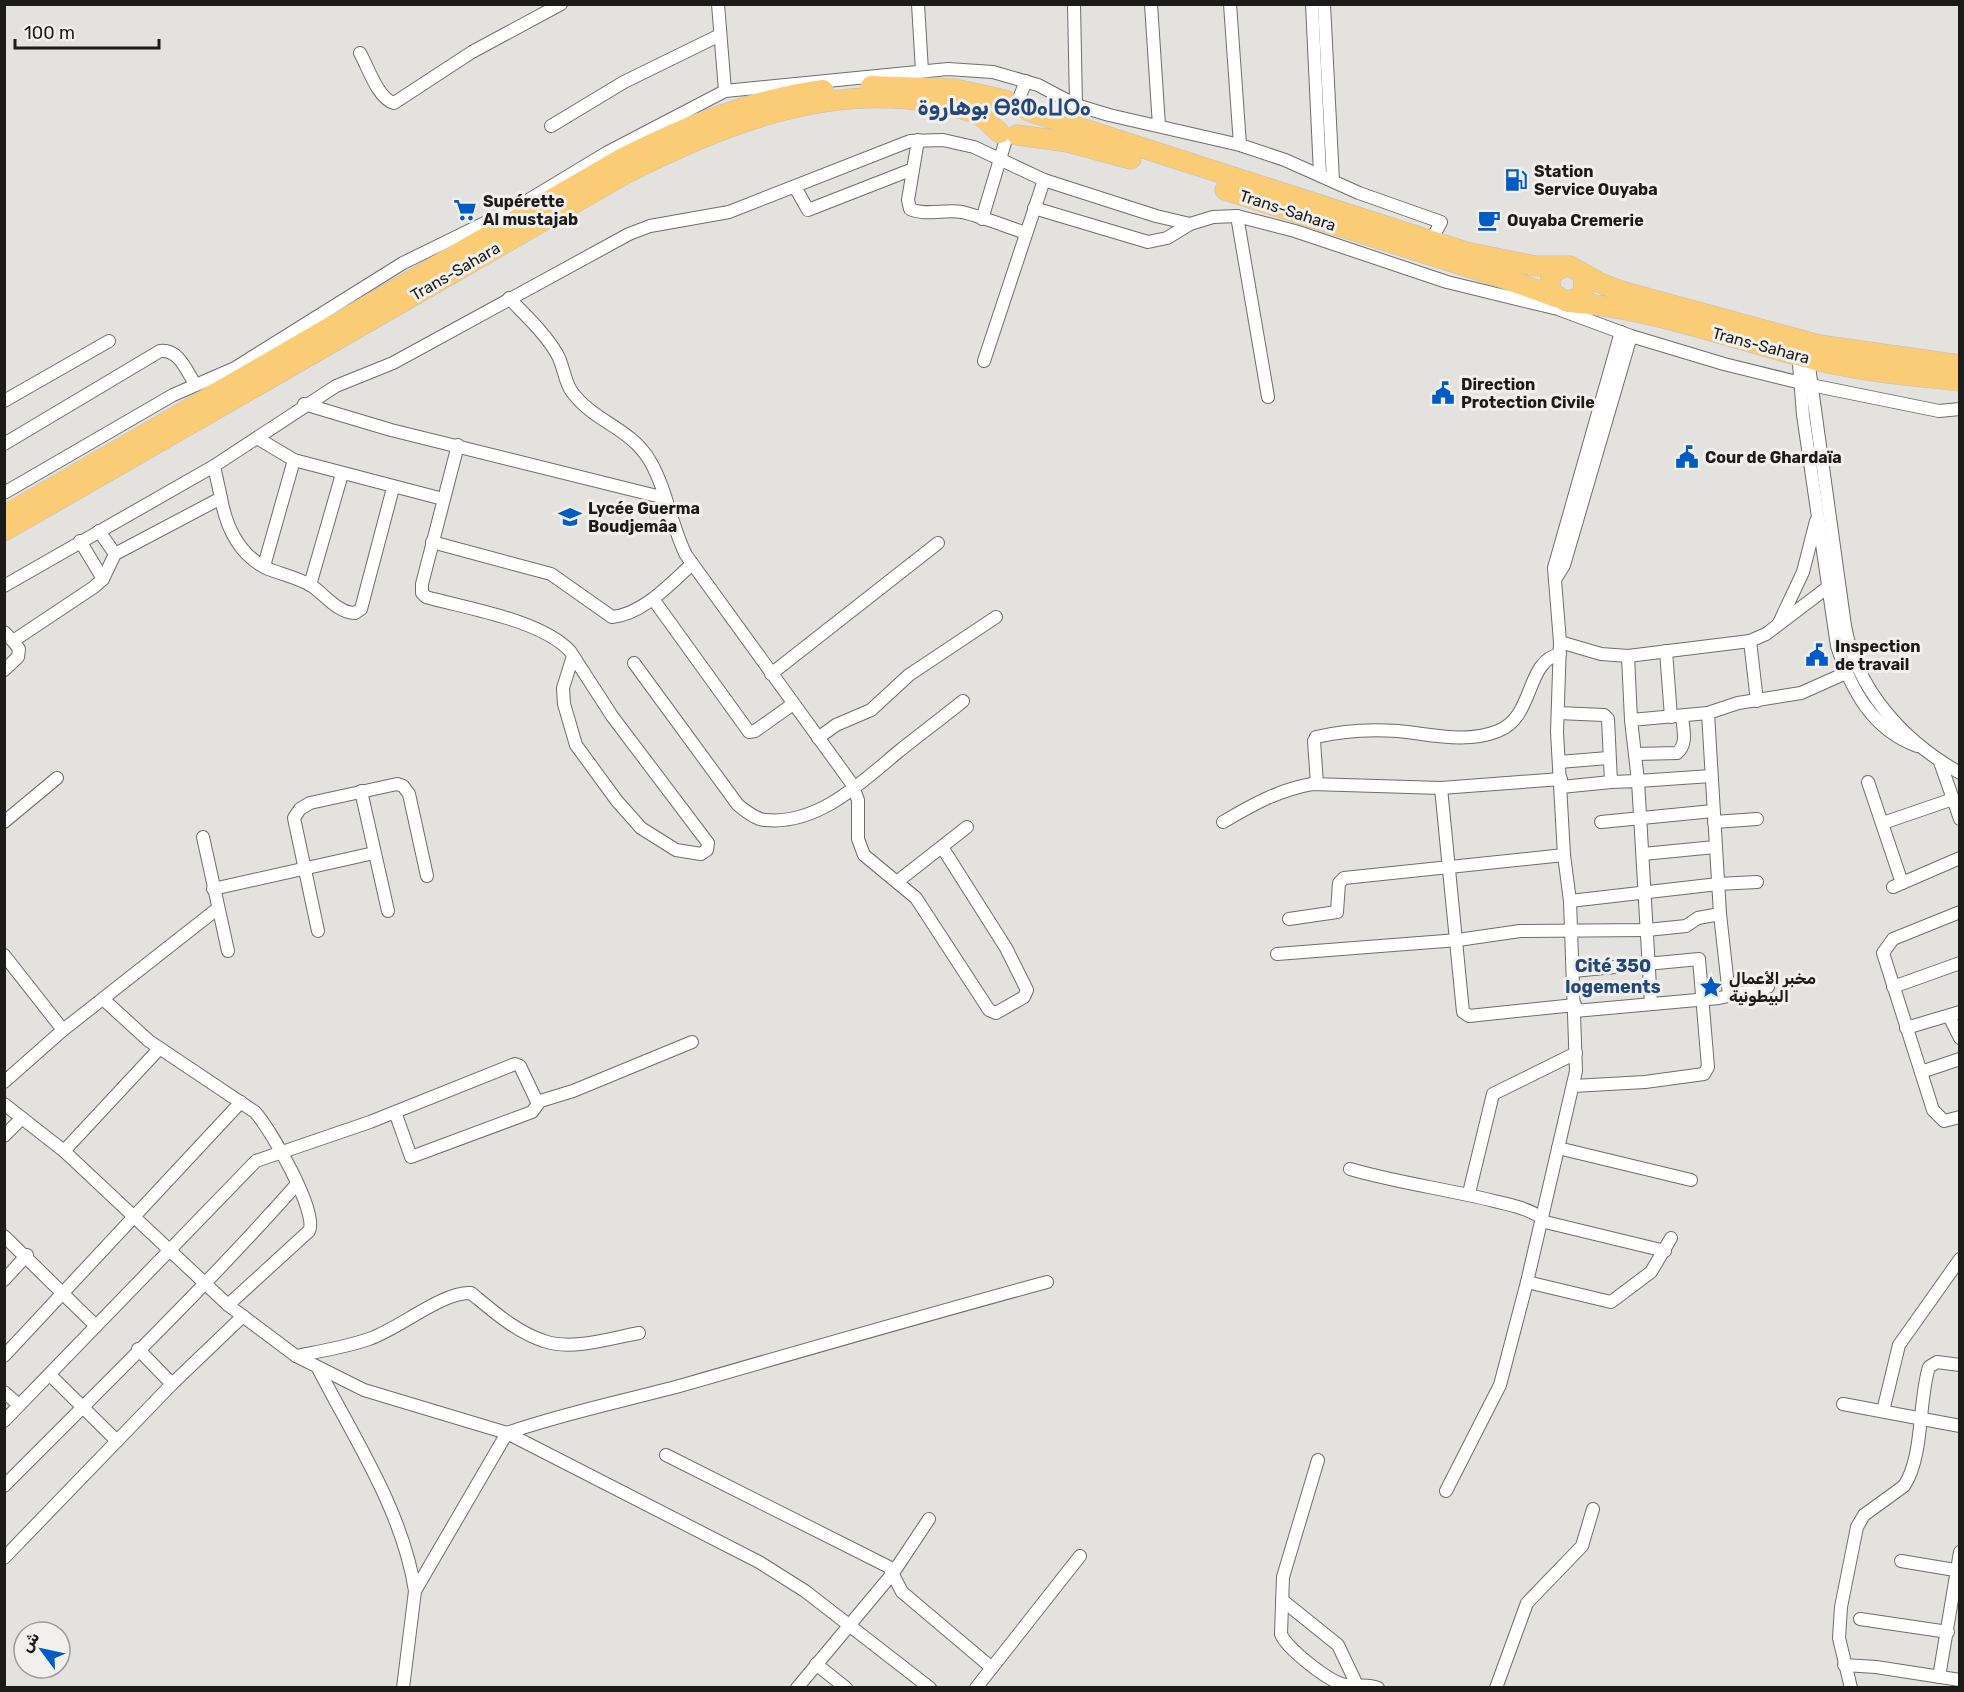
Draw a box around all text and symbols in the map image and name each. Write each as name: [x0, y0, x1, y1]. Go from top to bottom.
scale bar: [15, 12, 159, 50]
text: 100 m: [24, 22, 75, 44]
district label: بوهاروة ⴱⵓⵀⴰⵡⵔⴰ: [917, 94, 1091, 121]
place label: Station Service Ouyaba: [1534, 162, 1658, 199]
fuel station icon: Station Service Ouyaba: [1503, 167, 1529, 193]
street label: Trans-Sahara: [1237, 186, 1338, 235]
place label: Supérette Al mustajab: [483, 192, 578, 229]
supermarket icon: Supérette Al mustajab: [452, 197, 478, 223]
cafe icon: Ouyaba Cremerie: [1476, 207, 1502, 233]
place label: Ouyaba Cremerie: [1507, 211, 1644, 230]
street label: Trans-Sahara: [407, 238, 503, 305]
street label: Trans-Sahara: [1710, 323, 1812, 368]
place label: Direction Protection Civile: [1461, 375, 1595, 412]
public building icon: Direction Protection Civile: [1430, 380, 1456, 406]
public building icon: Cour de Ghardaïa: [1674, 444, 1700, 470]
place label: Cour de Ghardaïa: [1705, 448, 1842, 467]
place label: Lycée Guerma Boudjemâa: [588, 499, 700, 536]
school or university icon: Lycée Guerma Boudjemâa: [557, 504, 583, 530]
place label: Inspection de travail: [1835, 637, 1920, 674]
public building icon: Inspection de travail: [1804, 642, 1830, 668]
district label: Cité 350 logements: [1565, 955, 1661, 998]
place label: مخبر الأعمال البيطونية: [1729, 969, 1816, 1006]
place icon: مخبر الأعمال البيطونية: [1698, 974, 1724, 1000]
north arrow: [12, 1620, 72, 1680]
text: ش: [16, 1628, 43, 1656]

